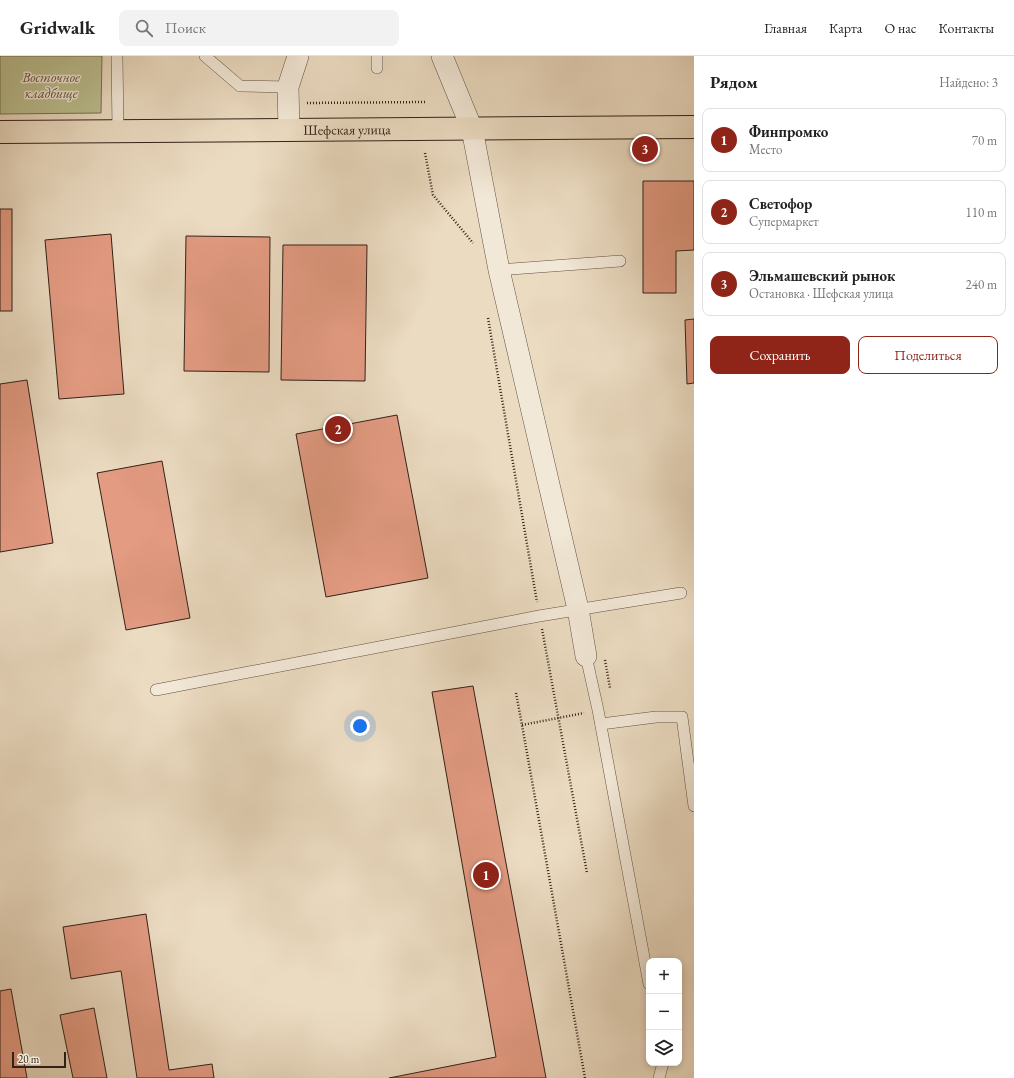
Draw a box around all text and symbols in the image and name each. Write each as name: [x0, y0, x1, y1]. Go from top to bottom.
search box: [119, 10, 399, 46]
text: Gridwalk: [20, 15, 95, 40]
icon: search: [133, 17, 155, 39]
text: Поиск: [165, 18, 206, 37]
text: Главная: [764, 19, 807, 37]
text: Карта: [829, 19, 862, 37]
text: О нас: [884, 19, 916, 37]
text: Контакты: [938, 19, 994, 37]
park label: Восточное кладбище: [21, 68, 80, 102]
text: Рядом: [710, 71, 758, 93]
text: Найдено: 3: [939, 74, 998, 91]
street label: Шефская улица: [303, 120, 391, 139]
text: Финпромко: [749, 122, 828, 141]
text: 1: [721, 132, 727, 149]
text: 70 m: [972, 132, 997, 149]
pin: 3: [632, 134, 658, 164]
text: Место: [749, 141, 782, 158]
text: Светофор: [749, 194, 812, 213]
text: 2: [721, 204, 727, 221]
text: 110 m: [966, 204, 997, 221]
text: Супермаркет: [749, 213, 819, 230]
text: Эльмашевский рынок: [749, 266, 895, 285]
text: 3: [721, 276, 727, 293]
text: 240 m: [966, 276, 997, 293]
text: Остановка · Шефская улица: [749, 285, 894, 302]
button: Сохранить: [710, 336, 850, 374]
button: Поделиться: [858, 336, 998, 374]
pin: 2: [325, 414, 351, 444]
your location: [350, 716, 370, 736]
pin: 1: [473, 860, 499, 890]
map controls: [646, 958, 682, 1066]
button: +: [646, 958, 682, 994]
button: −: [646, 994, 682, 1030]
button: layers: [646, 1030, 682, 1066]
scale bar: [12, 1050, 66, 1069]
text: 20 m: [18, 1052, 39, 1066]

